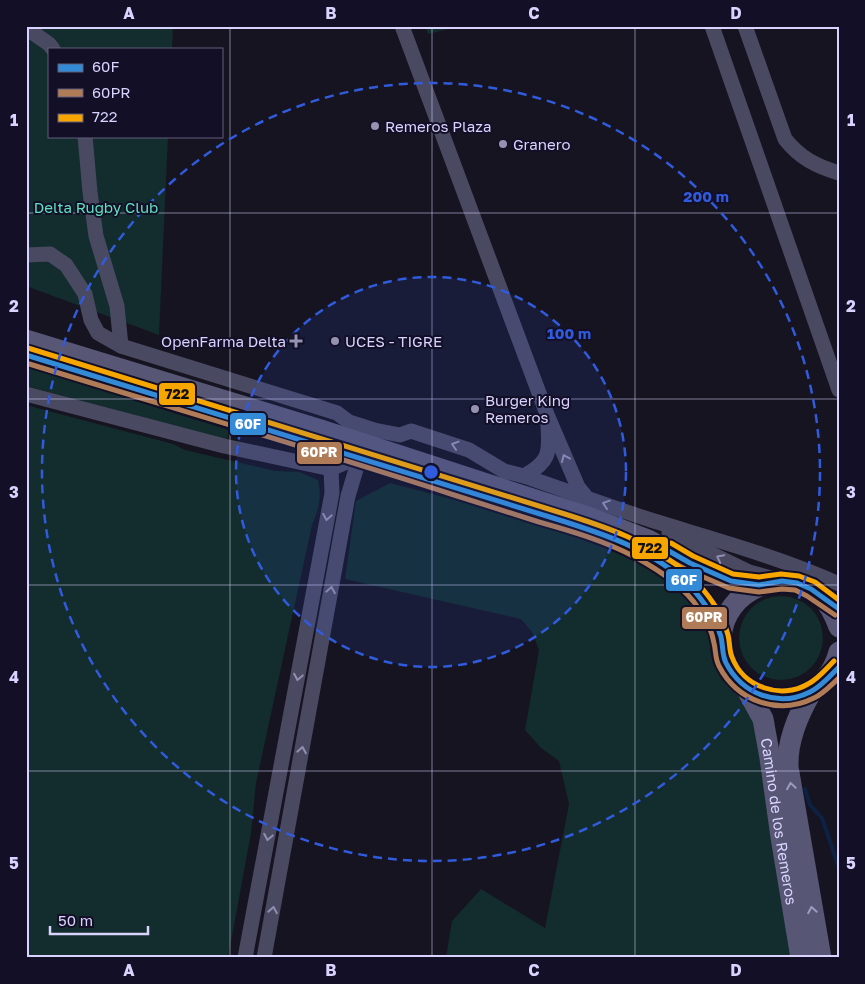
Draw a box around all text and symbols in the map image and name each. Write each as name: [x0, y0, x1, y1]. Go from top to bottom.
text: A: [123, 3, 135, 23]
text: B: [325, 3, 337, 23]
text: C: [528, 3, 540, 23]
text: D: [730, 3, 742, 23]
legend: [48, 48, 222, 138]
text: 60F: [92, 57, 119, 75]
text: 60PR: [92, 83, 130, 101]
text: 722: [92, 107, 117, 125]
text: 1: [10, 110, 18, 130]
text: 1: [847, 110, 855, 130]
place label: Remeros Plaza: [385, 117, 491, 135]
marker: Remeros Plaza: [369, 120, 381, 132]
place label: Granero: [513, 135, 570, 153]
marker: Granero: [497, 138, 509, 150]
text: 200 m: [683, 187, 729, 205]
park label: Delta Rugby Club: [34, 198, 158, 216]
text: 2: [9, 296, 19, 316]
text: 2: [846, 296, 856, 316]
text: 100 m: [547, 324, 591, 342]
place label: OpenFarma Delta: [161, 332, 286, 350]
place label: UCES - TIGRE: [345, 332, 442, 350]
marker: OpenFarma Delta: [290, 335, 302, 347]
marker: UCES - TIGRE: [329, 335, 341, 347]
line badge: 722: [158, 382, 196, 406]
text: 722: [165, 385, 190, 402]
place label: Burger King Remeros: [485, 391, 570, 426]
marker: Burger King Remeros: [469, 403, 481, 415]
line badge: 60F: [229, 412, 267, 436]
text: 60F: [235, 415, 261, 432]
line badge: 60PR: [296, 441, 343, 465]
one-way arrow: [452, 441, 460, 451]
text: 60PR: [300, 443, 338, 460]
one-way arrow: [561, 454, 572, 463]
centre of rings: [422, 463, 440, 481]
text: 3: [9, 482, 19, 502]
text: 3: [846, 482, 856, 502]
one-way arrow: [602, 500, 611, 510]
one-way arrow: [323, 513, 333, 522]
line badge: 722: [631, 536, 669, 560]
text: 722: [638, 539, 663, 556]
one-way arrow: [716, 554, 725, 564]
line badge: 60F: [665, 568, 703, 592]
text: 60F: [671, 571, 697, 588]
one-way arrow: [325, 586, 336, 594]
line badge: 60PR: [681, 606, 728, 630]
text: 60PR: [685, 608, 723, 625]
text: 4: [9, 667, 19, 687]
text: 4: [846, 667, 856, 687]
one-way arrow: [293, 673, 303, 681]
street label: Camino de los Remeros: [758, 736, 801, 906]
one-way arrow: [296, 746, 307, 754]
one-way arrow: [786, 782, 796, 791]
one-way arrow: [263, 832, 273, 841]
text: 5: [9, 853, 19, 873]
text: 5: [846, 853, 856, 873]
scale bar: [50, 904, 148, 936]
one-way arrow: [267, 905, 277, 914]
one-way arrow: [808, 905, 818, 914]
text: 50 m: [58, 911, 93, 929]
text: A: [123, 960, 135, 980]
text: B: [325, 960, 337, 980]
text: C: [528, 960, 540, 980]
text: D: [730, 960, 742, 980]

